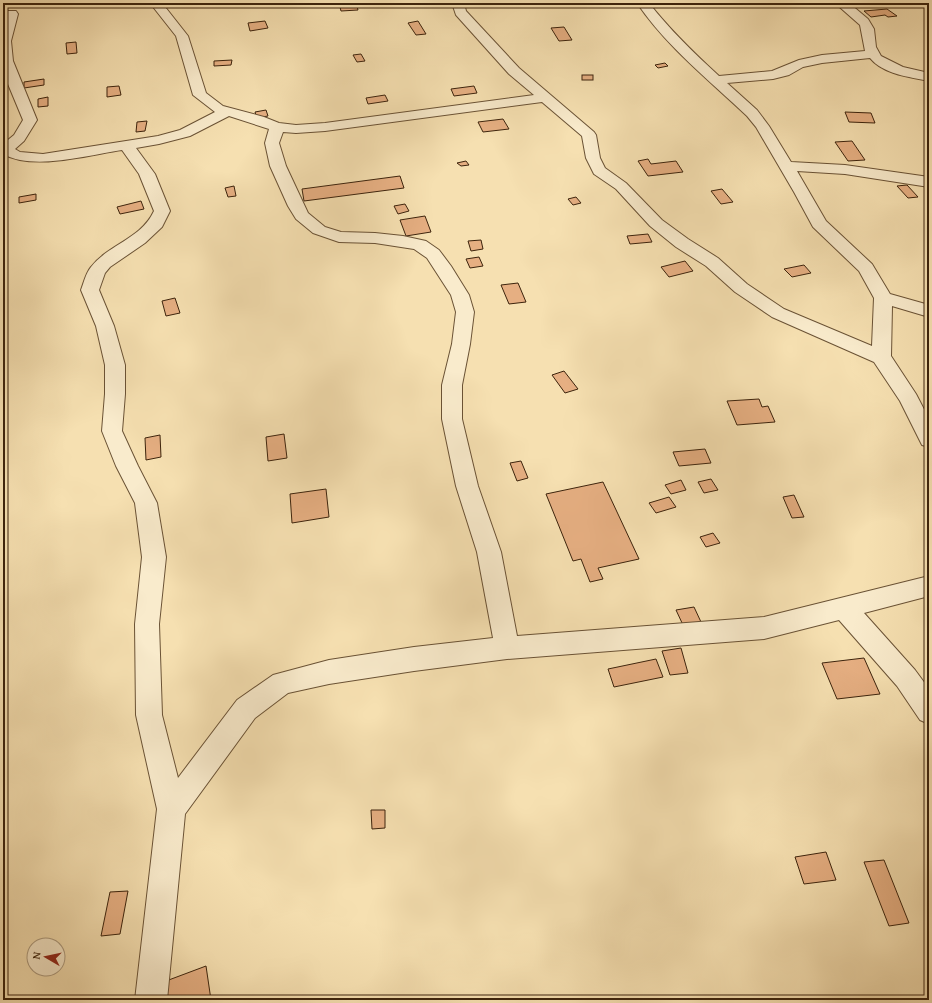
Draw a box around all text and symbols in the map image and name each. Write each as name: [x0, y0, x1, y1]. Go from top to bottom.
north arrow: [26, 937, 66, 977]
text: N: [28, 950, 45, 960]

